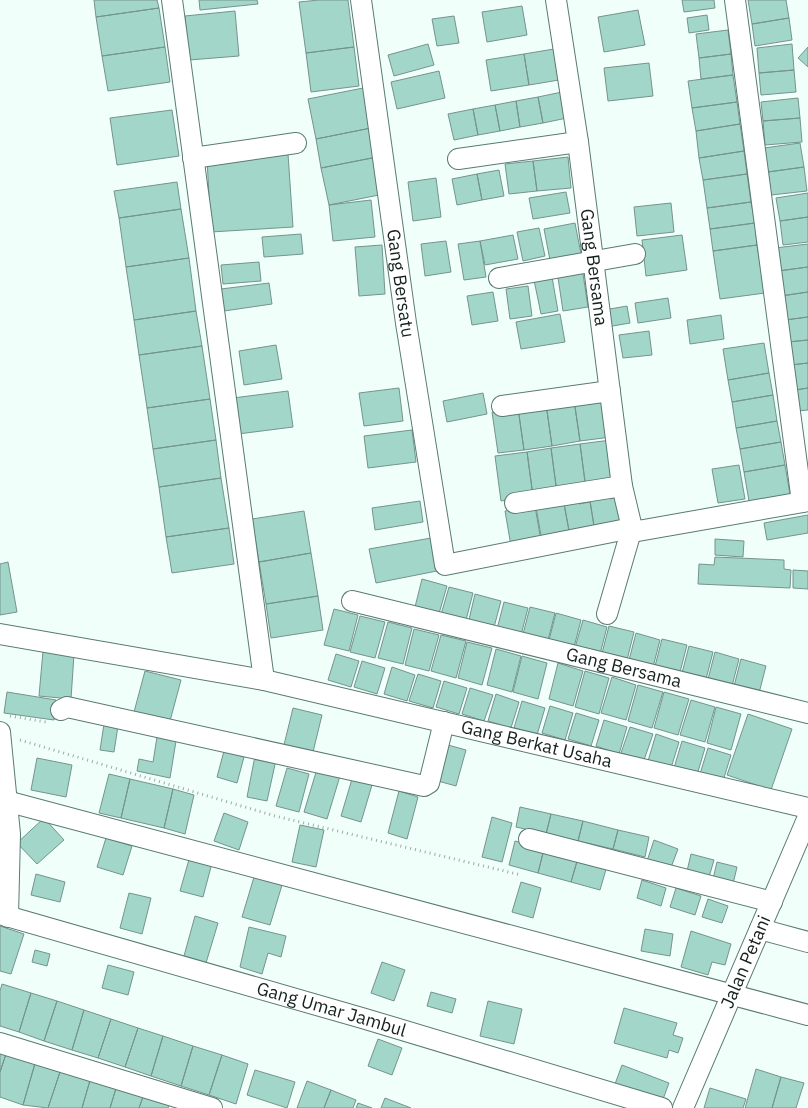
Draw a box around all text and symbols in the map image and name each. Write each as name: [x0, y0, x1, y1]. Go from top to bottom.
street label: Gang Bersama: [576, 207, 613, 328]
street label: Gang Bersatu: [382, 227, 420, 339]
street label: Gang Bersama: [564, 642, 685, 693]
street label: Gang Berkat Usaha: [459, 715, 615, 773]
street label: Jalan Petani: [715, 912, 775, 1012]
street label: Gang Umar Jambul: [254, 976, 409, 1042]

